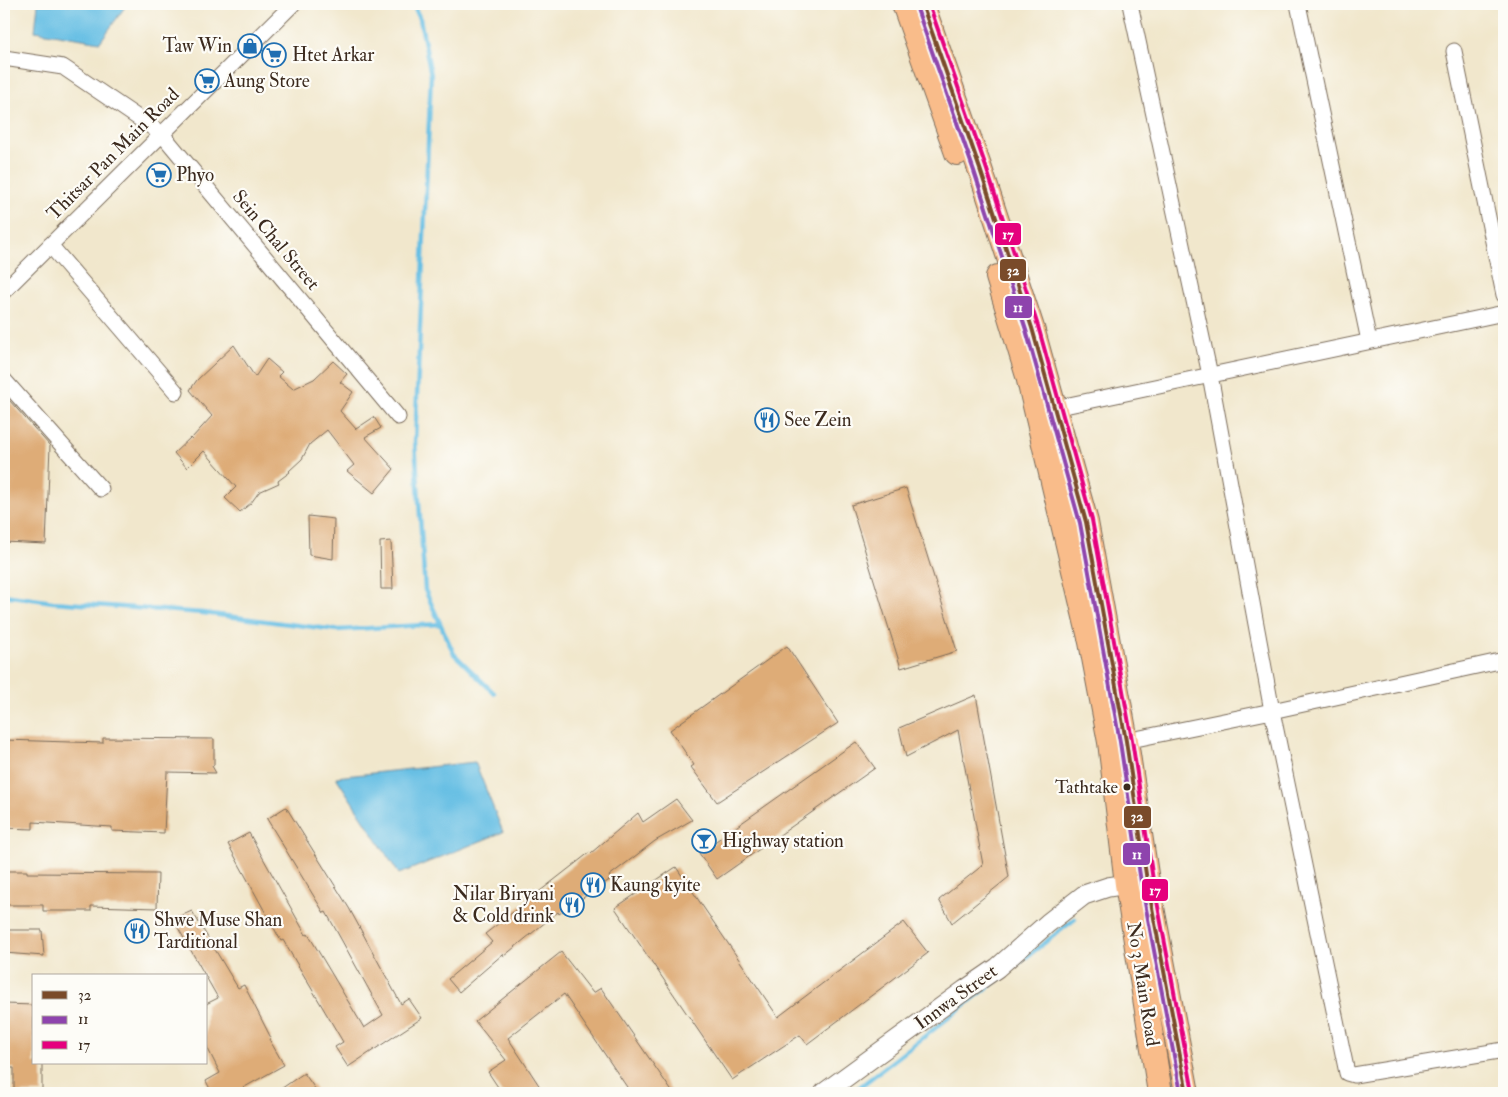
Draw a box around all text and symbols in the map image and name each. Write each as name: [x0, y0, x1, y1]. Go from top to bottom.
shop icon: Taw Win: [237, 33, 263, 59]
place label: Taw Win: [163, 34, 232, 58]
supermarket icon: Htet Arkar: [261, 42, 287, 68]
place label: Htet Arkar: [292, 43, 374, 67]
supermarket icon: Aung Store: [194, 68, 220, 94]
place label: Aung Store: [223, 69, 310, 93]
street label: Thitsar Pan Main Road: [42, 82, 185, 225]
supermarket icon: Phyo: [146, 162, 172, 188]
place label: Phyo: [176, 163, 214, 187]
street label: Sein Chal Street: [227, 185, 325, 295]
line badge: 17: [994, 222, 1022, 246]
text: 17: [1002, 226, 1014, 243]
line badge: 32: [999, 258, 1027, 282]
text: 32: [1007, 262, 1019, 279]
line badge: 11: [1004, 295, 1033, 319]
text: 11: [1013, 299, 1023, 316]
restaurant icon: See Zein: [754, 407, 780, 433]
place label: See Zein: [784, 408, 852, 432]
place label: Tathtake: [1055, 776, 1118, 799]
marker: Tathtake: [1122, 782, 1132, 792]
line badge: 32: [1123, 805, 1152, 829]
text: 32: [1131, 808, 1143, 825]
bar icon: Highway station: [691, 828, 717, 854]
place label: Highway station: [722, 829, 844, 853]
line badge: 11: [1122, 842, 1151, 866]
text: 11: [1132, 846, 1142, 863]
restaurant icon: Kaung kyite: [580, 872, 606, 898]
place label: Kaung kyite: [610, 873, 701, 897]
line badge: 17: [1141, 878, 1169, 902]
place label: Nilar Biryani & Cold drink: [453, 882, 554, 928]
text: 17: [1149, 882, 1161, 899]
restaurant icon: Nilar Biryani & Cold drink: [559, 892, 585, 918]
place label: Shwe Muse Shan Tarditional: [154, 908, 283, 954]
restaurant icon: Shwe Muse Shan Tarditional: [124, 918, 150, 944]
street label: No 3 Main Road: [1121, 920, 1165, 1049]
street label: Innwa Street: [910, 959, 1002, 1035]
legend: [32, 974, 208, 1064]
text: 32: [78, 986, 92, 1005]
text: 11: [78, 1010, 89, 1029]
text: 17: [78, 1036, 90, 1055]

